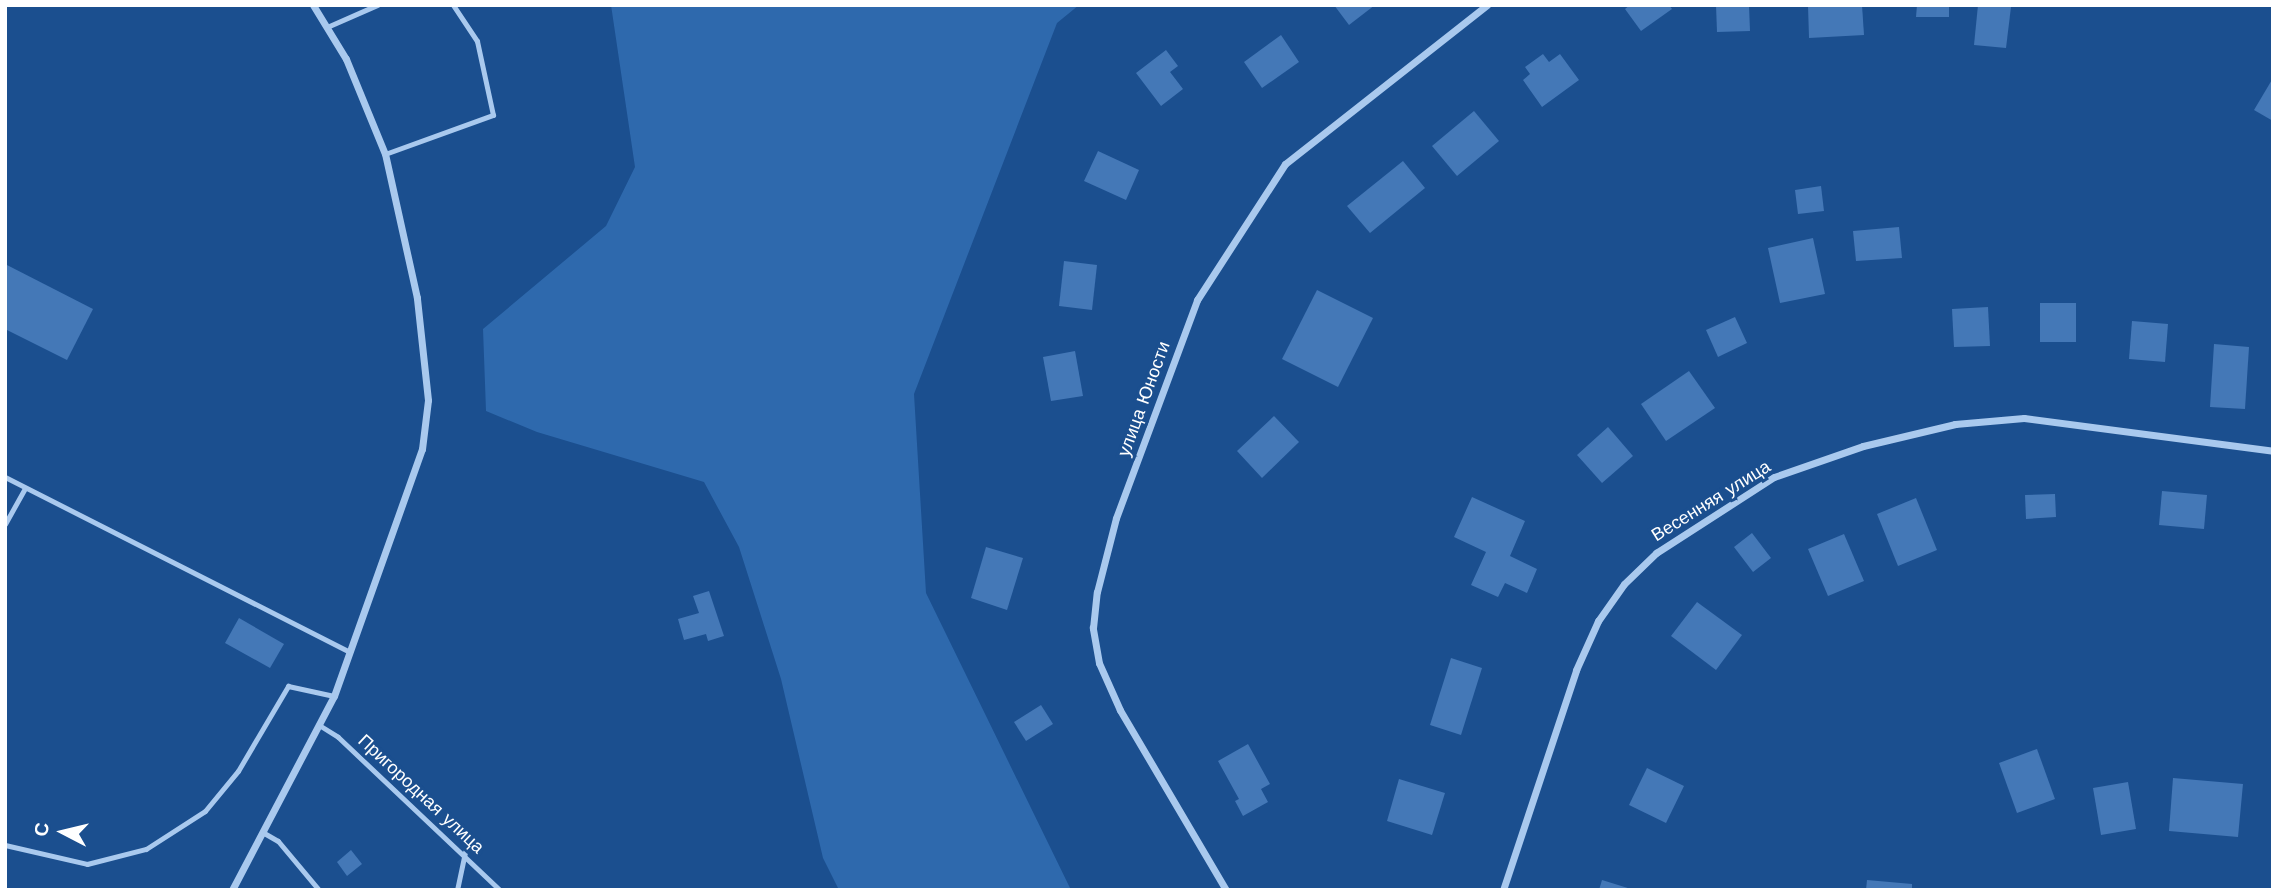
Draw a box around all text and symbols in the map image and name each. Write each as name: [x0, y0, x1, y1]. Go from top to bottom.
street label: улица Юности: [1113, 338, 1175, 460]
street label: Весенняя улица: [1648, 456, 1774, 546]
street label: Пригородная улица: [353, 730, 489, 858]
north arrow: [28, 797, 98, 867]
text: С: [29, 821, 54, 838]

